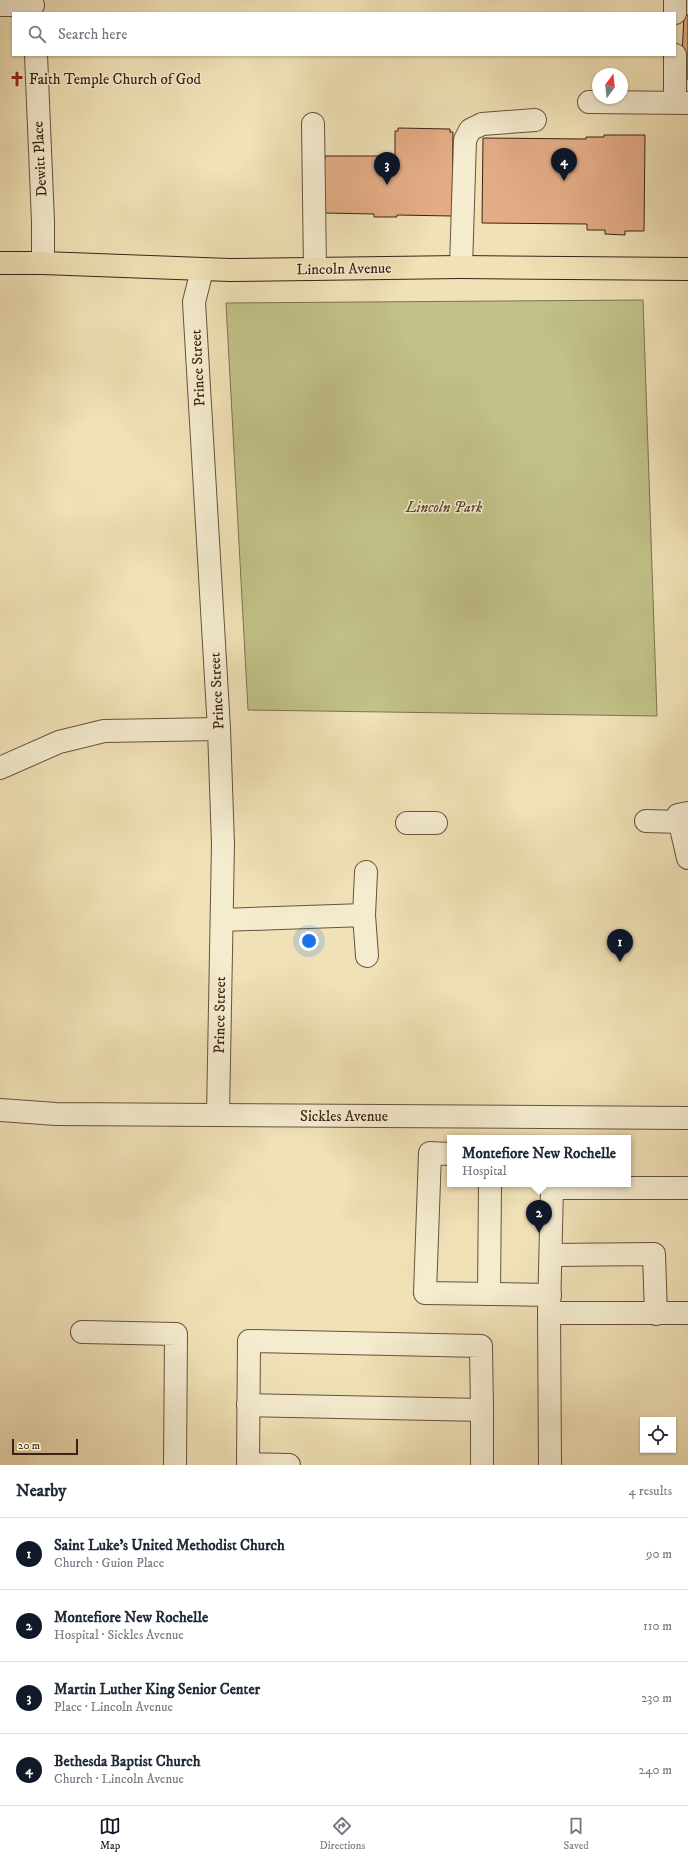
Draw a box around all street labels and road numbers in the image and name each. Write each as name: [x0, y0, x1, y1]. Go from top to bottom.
street label: Dewitt Place: [29, 121, 51, 197]
street label: Lincoln Avenue: [296, 259, 392, 279]
street label: Prince Street: [186, 329, 210, 407]
street label: Prince Street: [205, 652, 229, 730]
street label: Prince Street: [210, 976, 230, 1054]
street label: Sickles Avenue: [300, 1107, 388, 1126]

